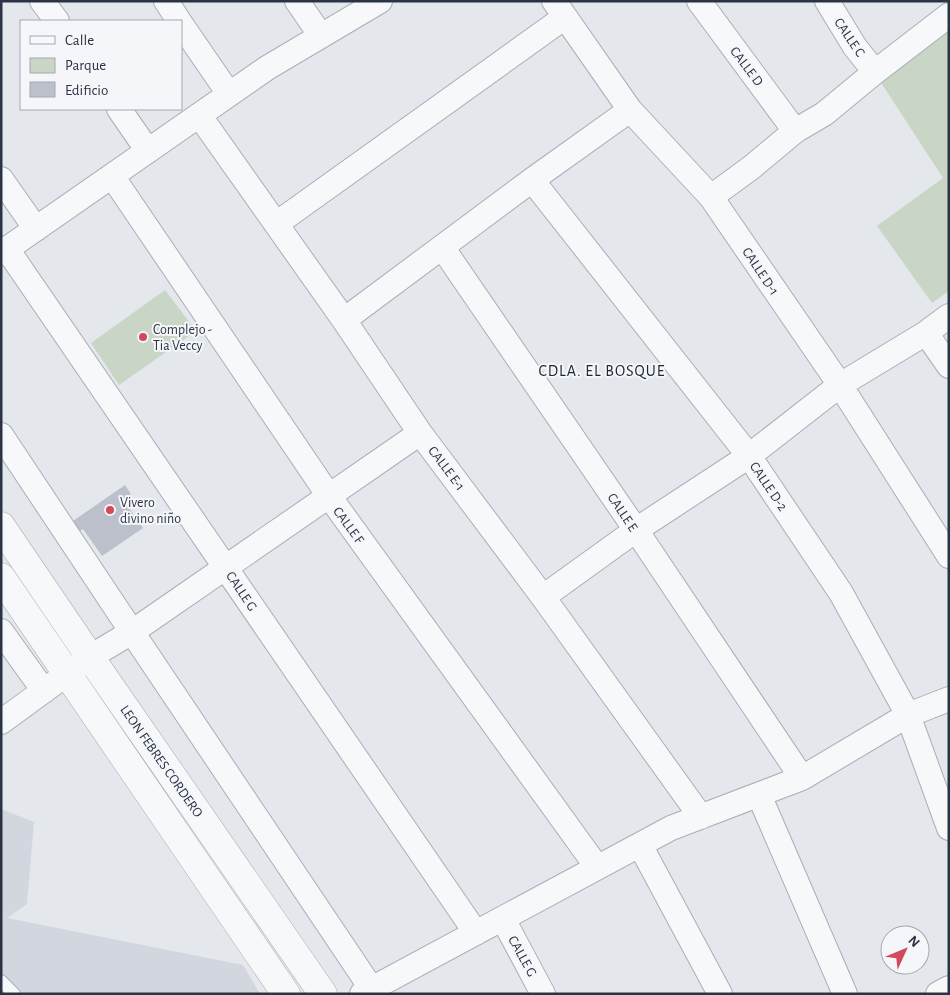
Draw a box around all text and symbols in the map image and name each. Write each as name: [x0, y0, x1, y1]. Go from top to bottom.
street label: CALLE C: [831, 16, 867, 59]
legend: [20, 20, 182, 110]
text: Calle: [65, 33, 94, 48]
street label: CALLE D: [727, 44, 765, 89]
text: Parque: [65, 58, 106, 73]
text: Edificio: [65, 83, 108, 98]
street label: CALLE D-1: [739, 245, 781, 298]
place label: Complejo - Tia Veccy: [153, 323, 212, 353]
marker: Complejo - Tia Veccy: [137, 331, 149, 343]
district label: CDLA. EL BOSQUE: [538, 363, 666, 380]
street label: CALLE E-1: [425, 444, 467, 493]
street label: CALLE D-2: [747, 460, 790, 514]
street label: CALLE E: [604, 491, 640, 534]
place label: Vivero divino niño: [120, 496, 181, 526]
marker: Vivero divino niño: [104, 504, 116, 516]
street label: CALLE F: [330, 504, 367, 548]
street label: CALLE G: [223, 569, 259, 614]
street label: LEON FEBRES CORDERO: [117, 703, 205, 820]
north arrow: [880, 925, 930, 975]
text: N: [905, 933, 922, 950]
street label: CALLE G: [505, 934, 539, 979]

